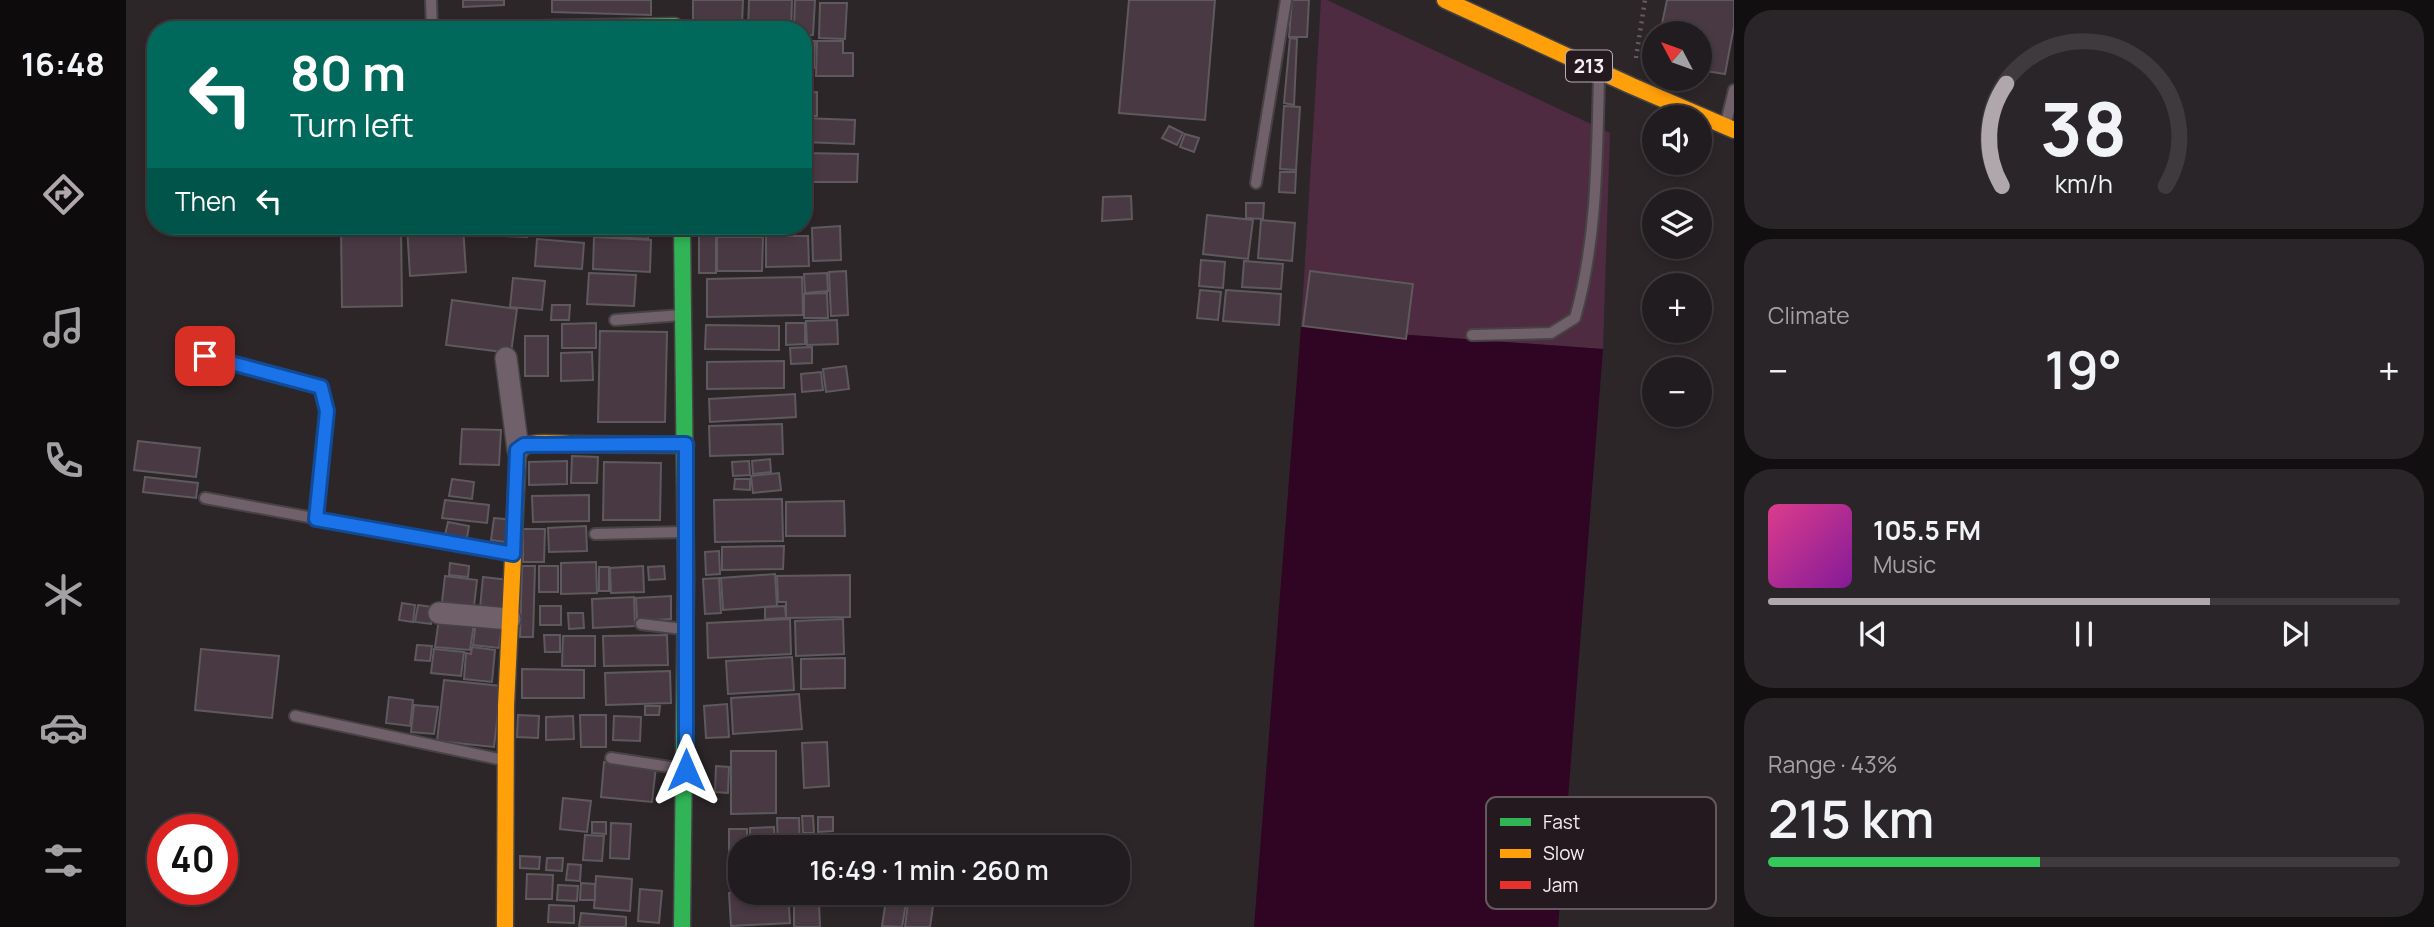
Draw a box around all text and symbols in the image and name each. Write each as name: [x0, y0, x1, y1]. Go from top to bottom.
north arrow: [1642, 21, 1712, 91]
map controls: [1642, 21, 1712, 427]
text: 80 m: [290, 39, 406, 106]
text: 16:48: [21, 42, 105, 86]
icon: left: [175, 49, 266, 140]
road number: 213: [1566, 50, 1612, 82]
text: 38: [2041, 78, 2127, 178]
text: Turn left: [290, 103, 414, 147]
button: sound: [1642, 105, 1712, 175]
text: km/h: [2055, 165, 2113, 200]
icon: directions: [39, 170, 88, 219]
icon: left: [250, 182, 288, 220]
text: Then: [175, 183, 236, 219]
button: layers: [1642, 189, 1712, 259]
button: +: [1642, 273, 1712, 343]
text: Climate: [1768, 299, 1850, 331]
icon: music: [39, 303, 88, 352]
pin: [175, 326, 235, 386]
text: 19°: [2044, 334, 2122, 405]
icon: arrive: [186, 337, 224, 375]
text: −: [1768, 344, 1789, 396]
text: +: [2378, 344, 2400, 396]
button: −: [1642, 357, 1712, 427]
icon: phone: [39, 436, 88, 485]
text: 105.5 FM: [1873, 512, 1981, 548]
text: Music: [1873, 548, 1936, 580]
icon: climate: [39, 570, 88, 619]
icon: previous: [1854, 615, 1892, 653]
icon: pause: [2065, 615, 2103, 653]
icon: next: [2276, 615, 2314, 653]
icon: car: [39, 703, 88, 752]
position arrow: [649, 733, 723, 807]
text: Range · 43%: [1768, 748, 1897, 780]
text: 215 km: [1768, 783, 1934, 854]
legend: [1486, 797, 1716, 909]
text: Fast: [1543, 809, 1580, 835]
speed limit sign: 40: [147, 814, 238, 905]
icon: filters: [39, 836, 88, 885]
text: Slow: [1543, 840, 1585, 866]
text: 16:49 · 1 min · 260 m: [809, 852, 1049, 888]
text: Jam: [1543, 872, 1578, 898]

